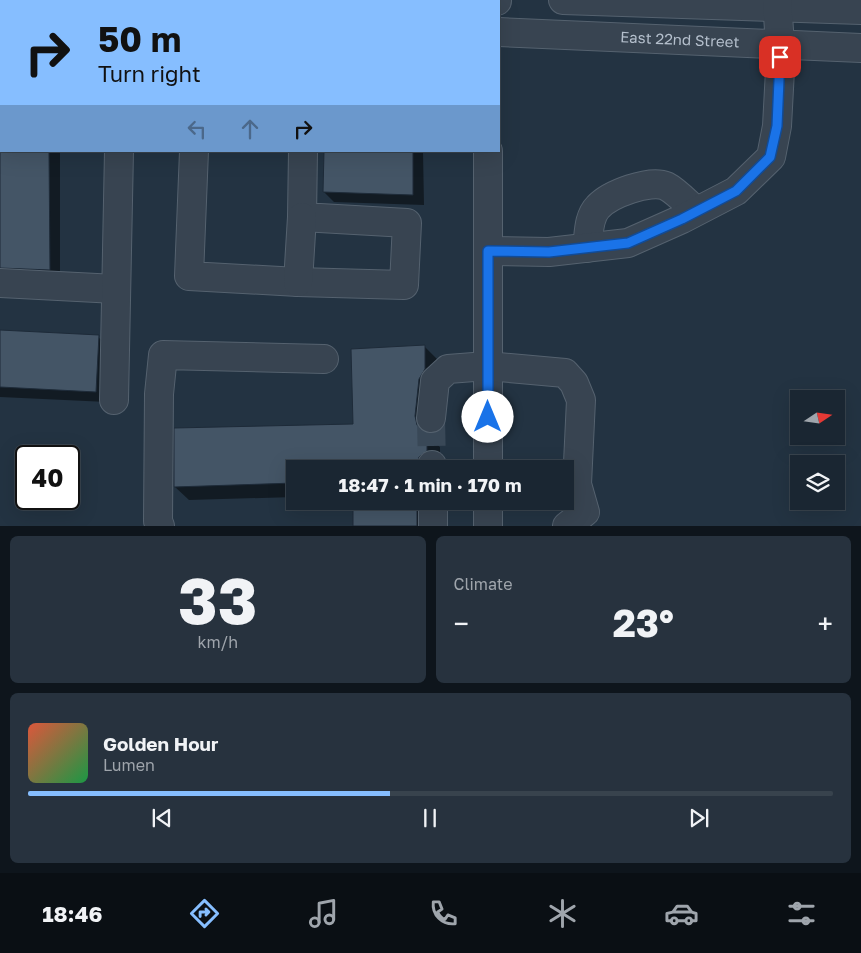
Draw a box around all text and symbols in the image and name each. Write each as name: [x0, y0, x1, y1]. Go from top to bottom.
text: 50 m: [98, 18, 181, 60]
icon: right: [15, 20, 80, 85]
street label: East 22nd Street: [620, 27, 740, 51]
pin: [759, 36, 801, 78]
icon: arrive: [766, 43, 794, 71]
text: Turn right: [98, 60, 201, 87]
icon: left: [183, 115, 211, 143]
icon: ahead: [236, 115, 264, 143]
icon: right: [289, 115, 317, 143]
position arrow: [461, 390, 513, 442]
north arrow: [790, 390, 845, 445]
map controls: [790, 390, 845, 510]
speed limit sign: 40: [15, 445, 80, 510]
button: layers: [790, 455, 845, 510]
text: 18:47 · 1 min · 170 m: [338, 473, 522, 496]
text: 33: [178, 560, 257, 638]
text: Climate: [454, 574, 513, 594]
text: 23°: [613, 600, 674, 645]
text: −: [454, 607, 469, 640]
text: +: [818, 607, 833, 640]
text: km/h: [197, 632, 238, 652]
text: Golden Hour: [103, 732, 218, 755]
text: Lumen: [103, 755, 155, 775]
icon: previous: [148, 804, 176, 832]
icon: pause: [416, 804, 444, 832]
icon: next: [685, 804, 713, 832]
icon: directions: [187, 896, 222, 931]
icon: music: [306, 896, 341, 931]
icon: phone: [426, 896, 461, 931]
icon: climate: [545, 896, 580, 931]
icon: car: [664, 896, 699, 931]
icon: filters: [784, 896, 819, 931]
text: 18:46: [42, 900, 102, 927]

